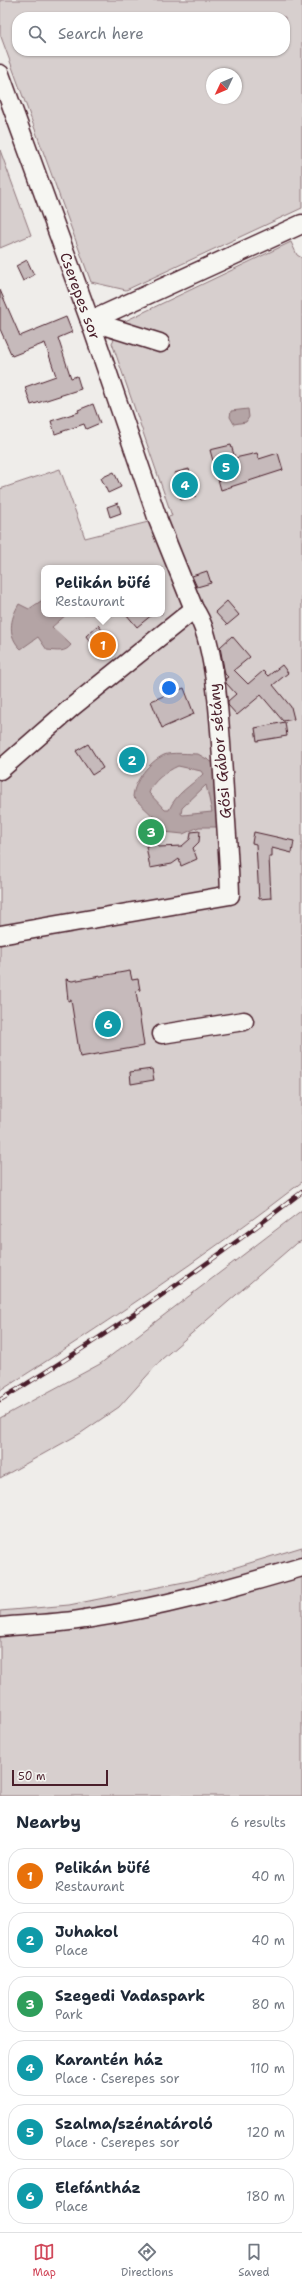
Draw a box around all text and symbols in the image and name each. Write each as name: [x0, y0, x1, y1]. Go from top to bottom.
search box: [12, 12, 290, 56]
icon: search: [26, 23, 48, 45]
text: Search here: [58, 24, 144, 44]
north arrow: [206, 68, 242, 104]
street label: Cserepes sor: [55, 250, 105, 342]
pin: 5: [213, 452, 239, 482]
pin: 4: [172, 470, 198, 500]
popup: [41, 565, 165, 617]
text: Pelikán büfé: [55, 573, 151, 593]
text: Restaurant: [55, 593, 125, 610]
pin: 1: [90, 630, 116, 660]
your location: [159, 678, 179, 698]
street label: Gősi Gábor sétány: [204, 682, 236, 820]
pin: 2: [119, 745, 145, 775]
pin: 3: [138, 817, 164, 847]
pin: 6: [95, 1009, 121, 1039]
scale bar: [12, 1768, 108, 1787]
text: 50 m: [18, 1769, 46, 1784]
text: Nearby: [16, 1811, 81, 1833]
text: 6 results: [230, 1814, 286, 1831]
text: Pelikán büfé: [55, 1858, 151, 1878]
text: 1: [27, 1868, 33, 1885]
text: 40 m: [251, 1868, 285, 1885]
text: Restaurant: [55, 1878, 125, 1895]
text: Juhakol: [55, 1922, 118, 1942]
text: 2: [25, 1932, 35, 1949]
text: 40 m: [251, 1932, 285, 1949]
text: Place: [55, 1942, 88, 1959]
text: Szegedi Vadaspark: [55, 1986, 205, 2006]
text: 3: [25, 1996, 35, 2013]
text: 80 m: [251, 1996, 285, 2013]
text: Park: [55, 2006, 83, 2023]
text: Karantén ház: [55, 2050, 163, 2070]
text: 4: [25, 2060, 35, 2077]
text: 110 m: [250, 2060, 285, 2077]
text: Place · Cserepes sor: [55, 2070, 180, 2087]
text: Szalma/szénatároló: [55, 2114, 213, 2134]
text: 5: [26, 2124, 34, 2141]
text: 120 m: [247, 2124, 285, 2141]
text: Place · Cserepes sor: [55, 2134, 180, 2151]
text: Elefántház: [55, 2178, 141, 2198]
text: 6: [25, 2188, 35, 2205]
text: 180 m: [246, 2188, 285, 2205]
text: Place: [55, 2198, 88, 2215]
tab: Map: [32, 2241, 56, 2280]
tab: Directions: [121, 2241, 173, 2280]
tab: Saved: [238, 2241, 270, 2280]

